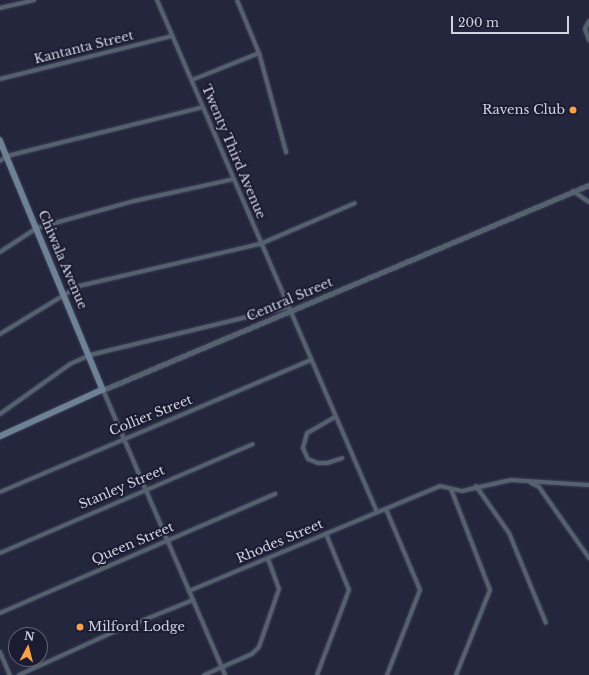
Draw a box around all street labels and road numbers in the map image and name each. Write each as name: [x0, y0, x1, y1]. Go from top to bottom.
street label: Kantanta Street: [32, 28, 136, 68]
street label: Twenty Third Avenue: [197, 82, 269, 222]
street label: Chiwala Avenue: [34, 208, 90, 312]
street label: Central Street: [245, 275, 335, 325]
street label: Collier Street: [107, 392, 195, 440]
street label: Stanley Street: [77, 463, 167, 513]
street label: Rhodes Street: [234, 517, 326, 567]
street label: Queen Street: [90, 520, 176, 568]

